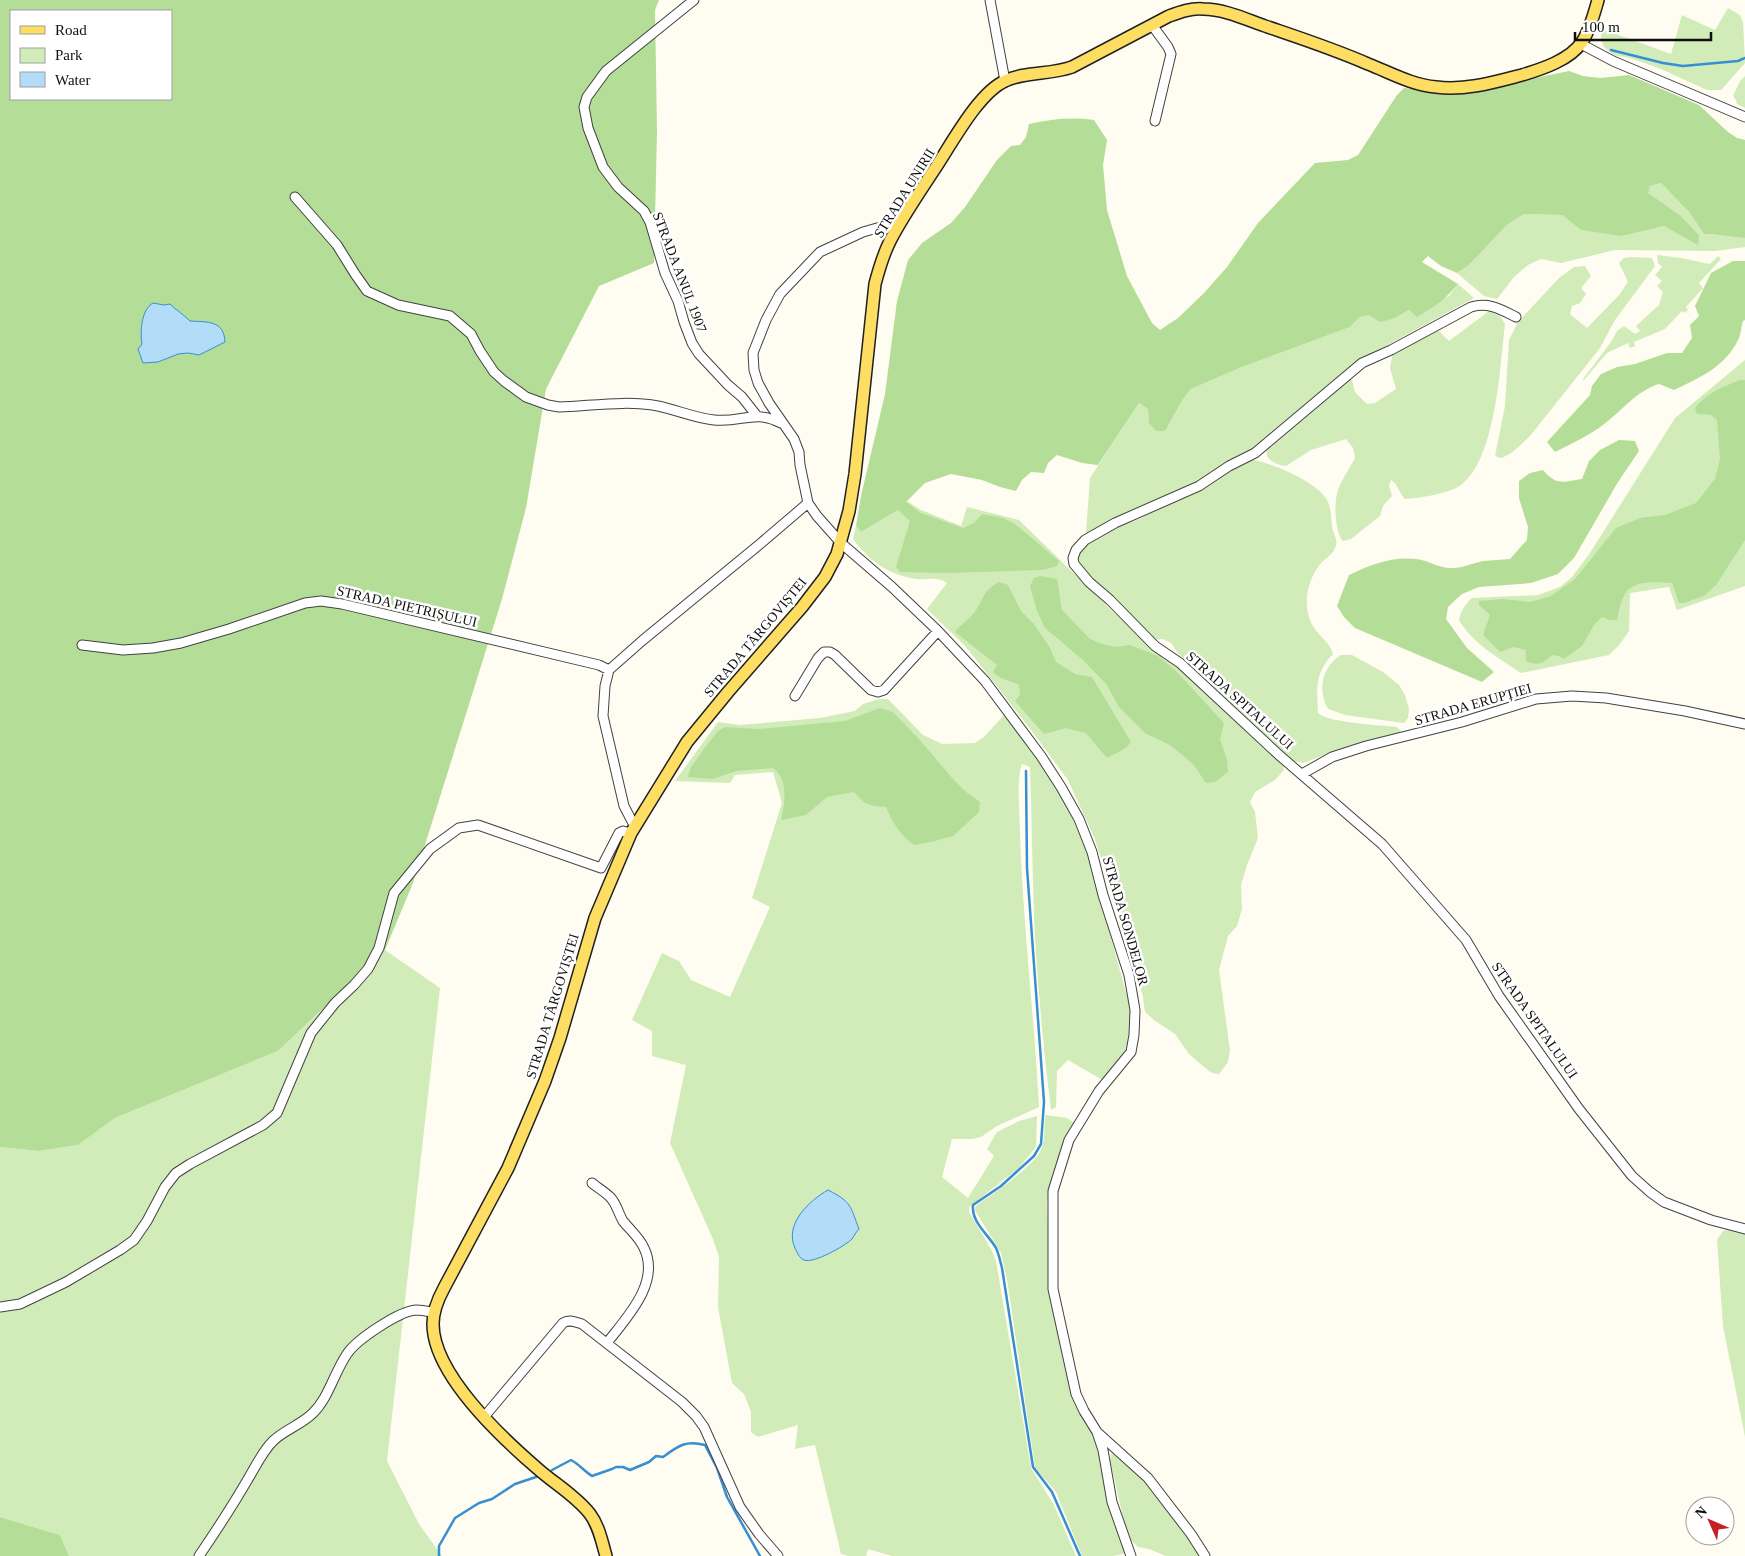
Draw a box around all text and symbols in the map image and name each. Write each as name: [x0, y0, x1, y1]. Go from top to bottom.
legend: [10, 10, 172, 100]
scale bar: [1575, 10, 1711, 42]
text: 100 m: [1582, 19, 1620, 35]
text: Road: [55, 22, 87, 38]
text: Park: [55, 47, 83, 63]
text: Water: [55, 72, 90, 88]
street label: STRADA UNIRII: [871, 146, 938, 241]
street label: STRADA ANUL 1907: [650, 210, 709, 335]
street label: STRADA TÂRGOVIȘTEI: [700, 574, 811, 701]
street label: STRADA PIETRIȘULUI: [335, 583, 479, 631]
street label: STRADA SPITALULUI: [1183, 648, 1296, 753]
street label: STRADA ERUPȚIEI: [1413, 681, 1534, 729]
street label: STRADA SONDELOR: [1100, 855, 1151, 988]
street label: STRADA TÂRGOVIȘTEI: [522, 931, 583, 1081]
street label: STRADA SPITALULUI: [1489, 959, 1581, 1082]
north arrow: [1685, 1496, 1735, 1546]
text: N: [1692, 1503, 1710, 1521]

